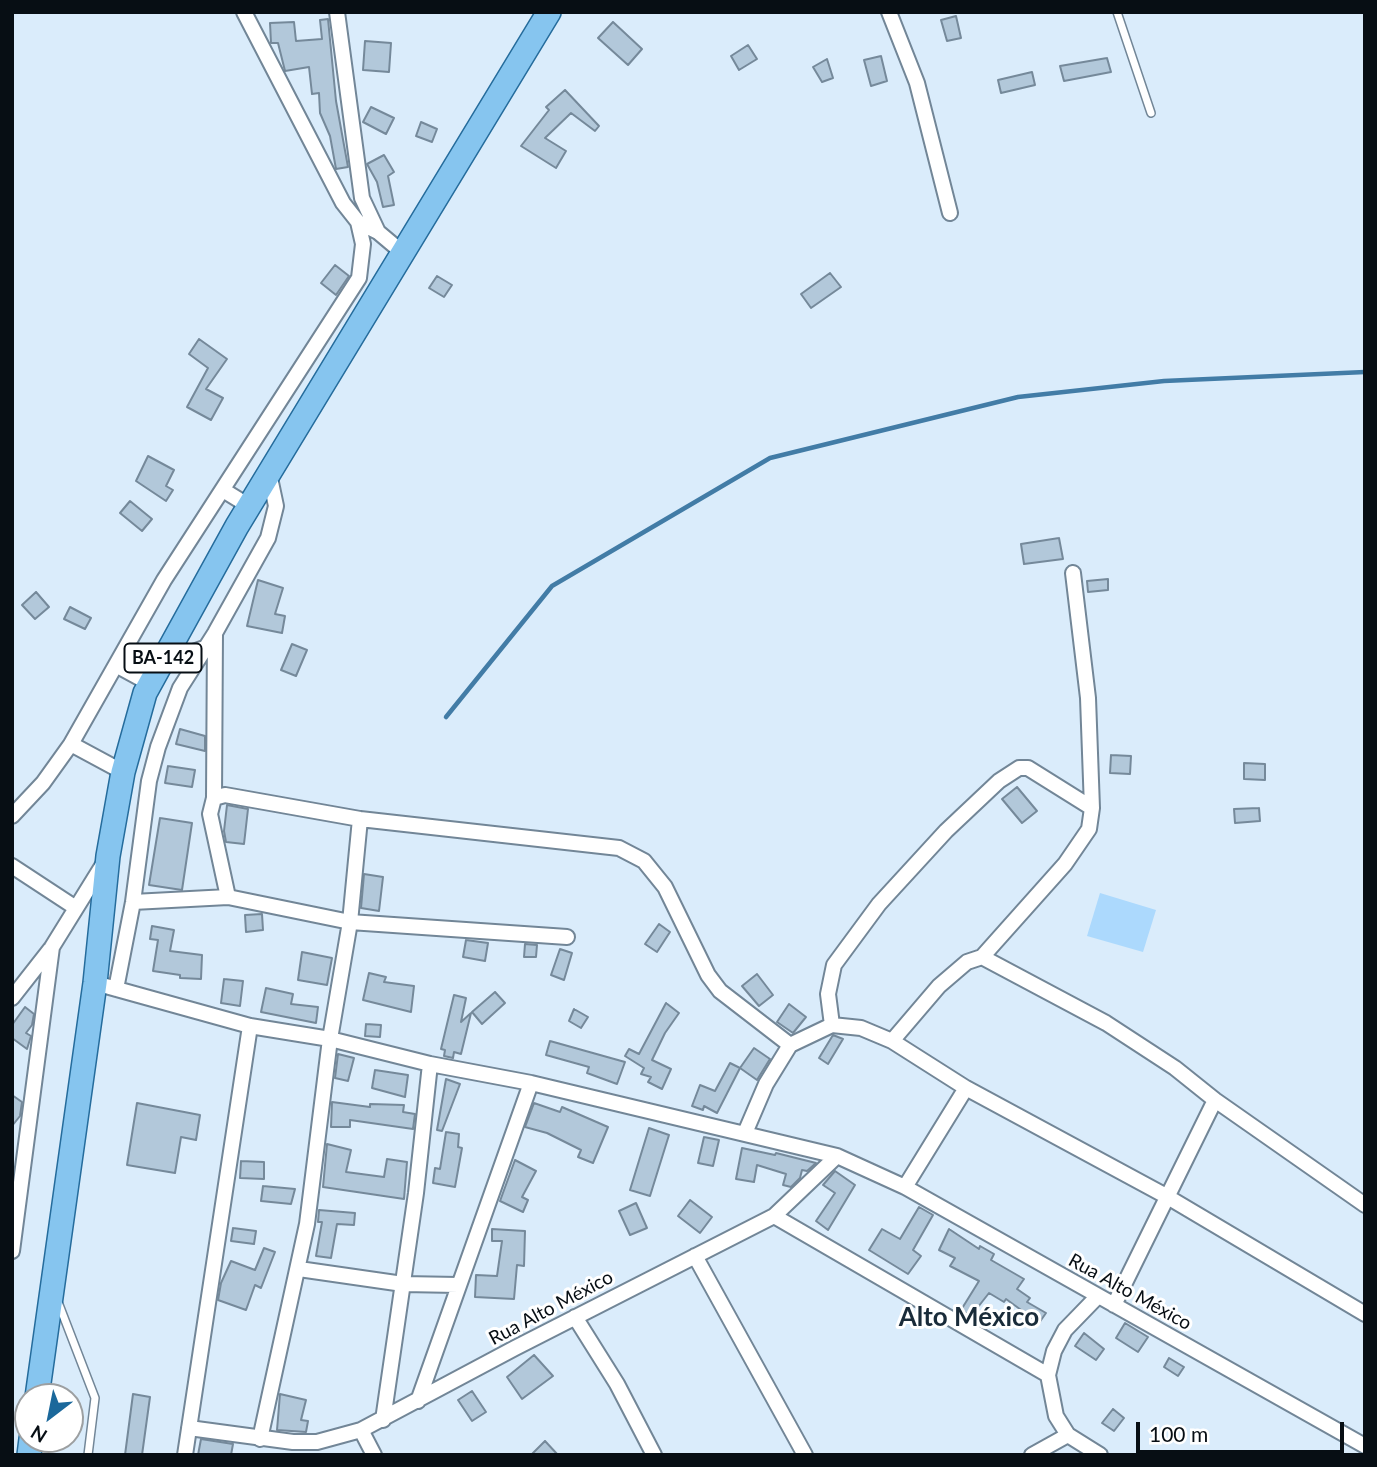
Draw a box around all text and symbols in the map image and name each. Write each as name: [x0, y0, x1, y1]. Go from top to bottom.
road number: BA-142: [124, 644, 202, 672]
street label: Rua Alto México: [1065, 1249, 1195, 1335]
street label: Rua Alto México: [485, 1266, 617, 1350]
district label: Alto México: [899, 1302, 1039, 1334]
north arrow: [14, 1383, 84, 1453]
scale bar: [1139, 1408, 1347, 1452]
text: N: [26, 1421, 51, 1448]
text: 100 m: [1149, 1421, 1208, 1446]

